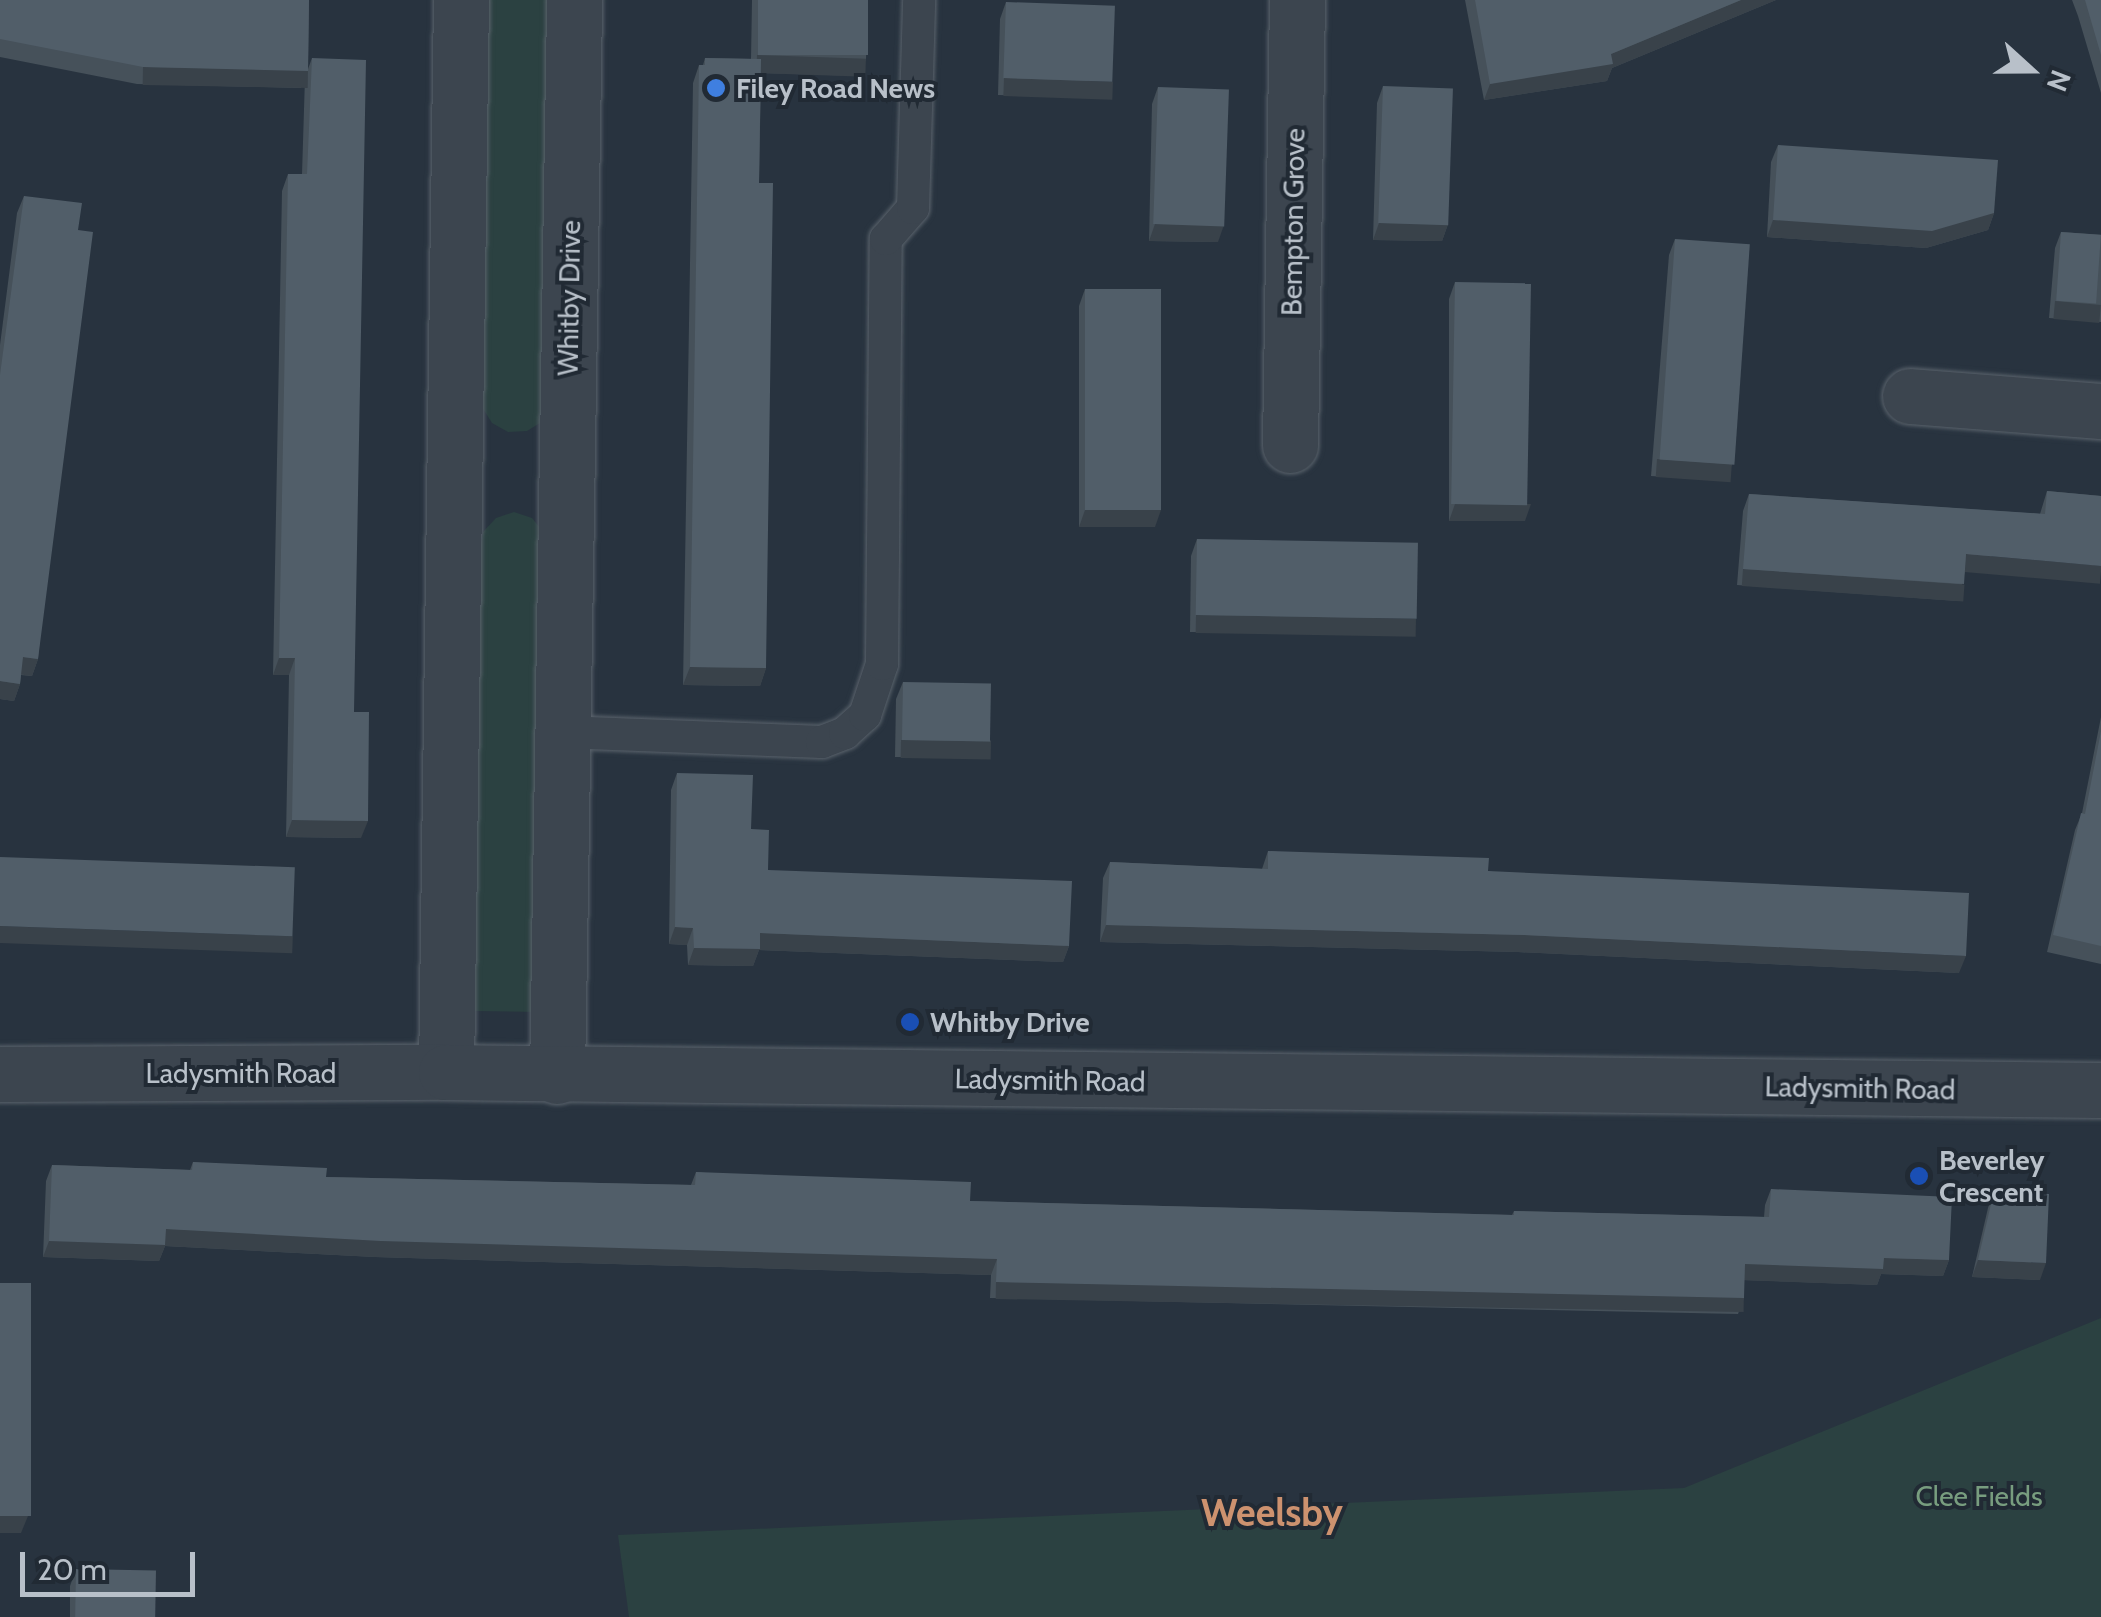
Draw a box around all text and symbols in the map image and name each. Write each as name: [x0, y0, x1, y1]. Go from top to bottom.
north arrow: [1981, 20, 2081, 120]
text: N: [2040, 65, 2078, 96]
place label: Filey Road News: [736, 71, 935, 105]
marker: Filey Road News: [705, 77, 727, 99]
street label: Bempton Grove: [1275, 128, 1311, 316]
street label: Whitby Drive: [551, 220, 587, 376]
place label: Whitby Drive: [930, 1005, 1090, 1039]
marker: Whitby Drive: [899, 1011, 921, 1033]
street label: Ladysmith Road: [146, 1056, 336, 1090]
street label: Ladysmith Road: [954, 1062, 1146, 1098]
street label: Ladysmith Road: [1764, 1070, 1956, 1106]
place label: Beverley Crescent: [1939, 1143, 2045, 1209]
marker: Beverley Crescent: [1908, 1165, 1930, 1187]
park label: Clee Fields: [1915, 1479, 2043, 1513]
district label: Weelsby: [1201, 1490, 1343, 1536]
scale bar: [25, 1532, 200, 1594]
text: 20 m: [37, 1551, 107, 1588]

